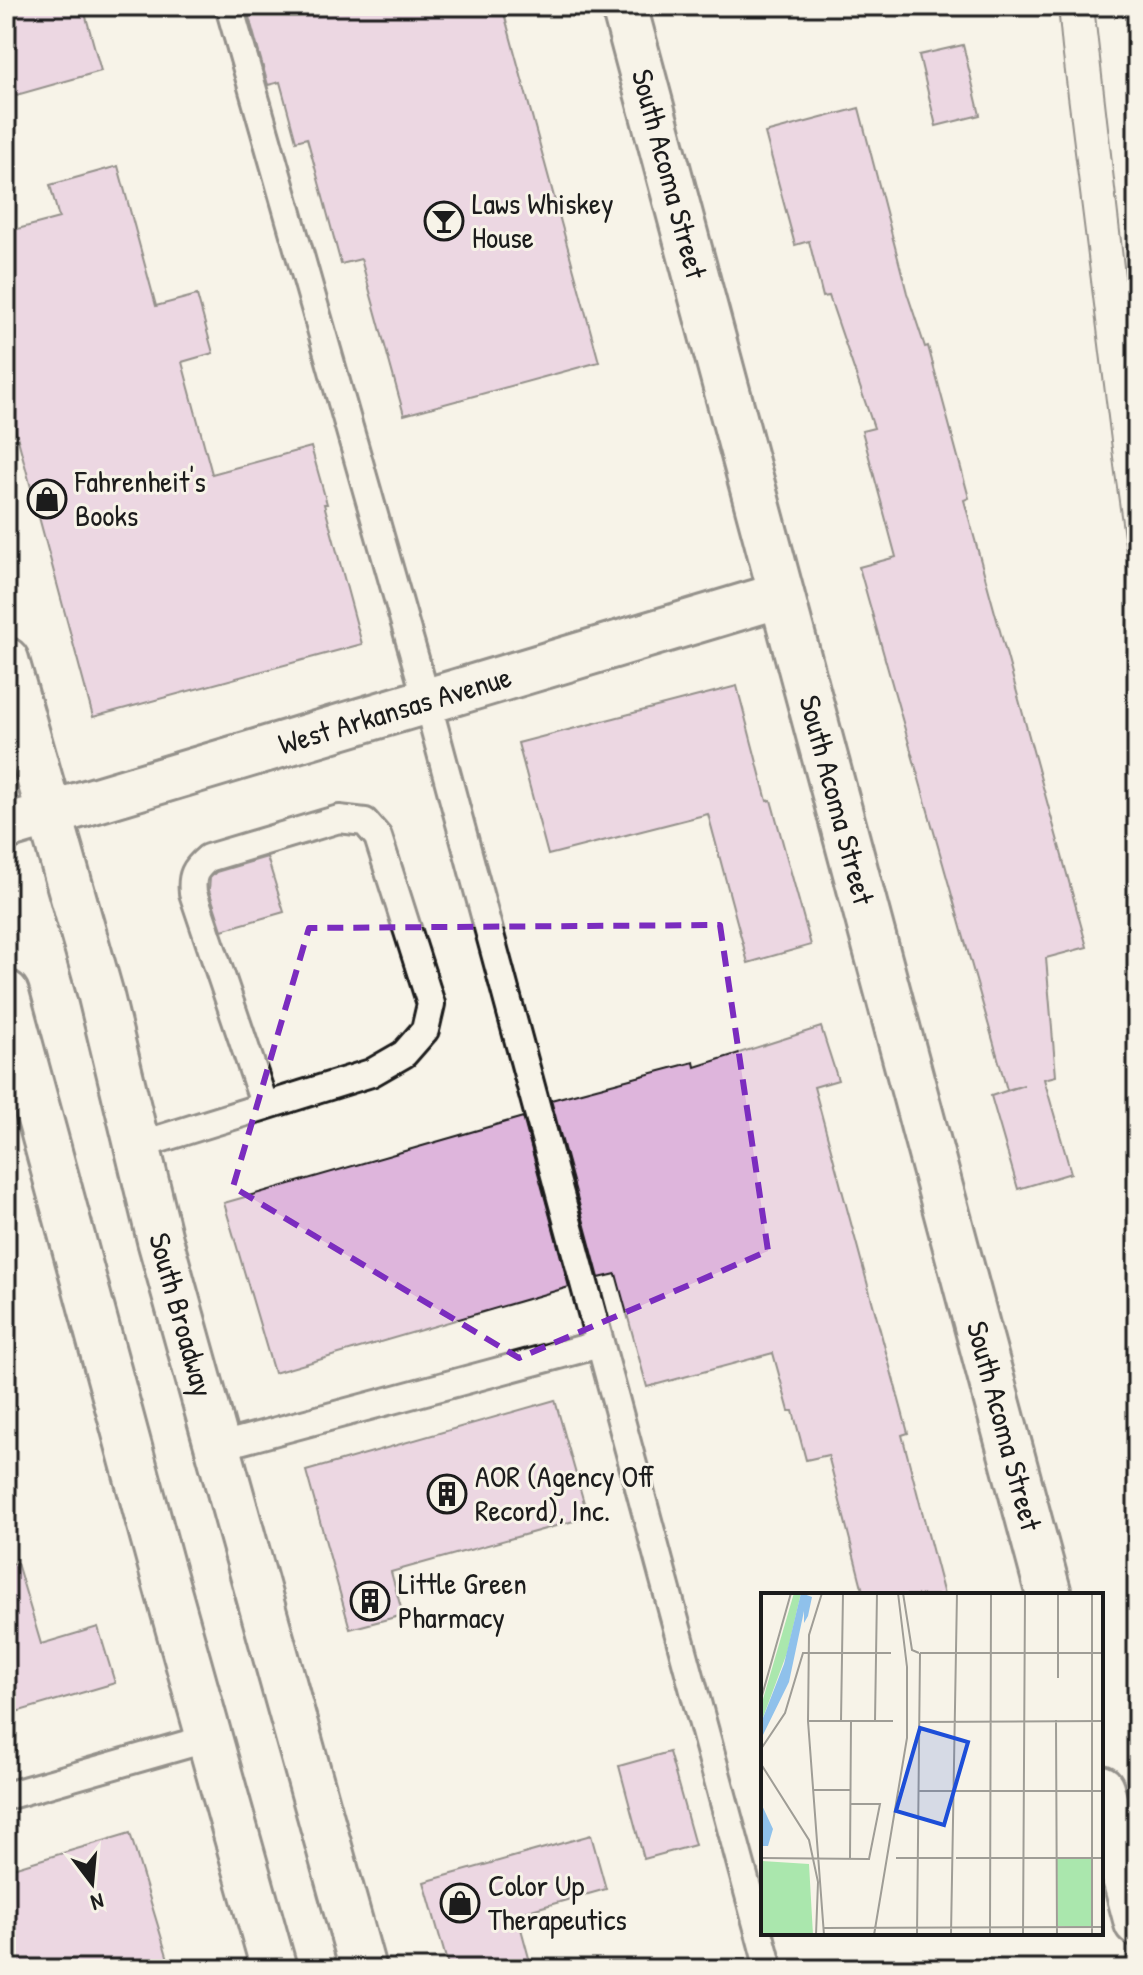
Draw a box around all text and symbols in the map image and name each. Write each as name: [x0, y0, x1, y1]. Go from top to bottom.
street label: South Acoma Street: [623, 65, 717, 284]
place label: Laws Whiskey House: [472, 183, 614, 257]
bar icon: Laws Whiskey House: [423, 200, 465, 242]
place label: Fahrenheit's Books: [74, 461, 206, 535]
shop icon: Fahrenheit's Books: [26, 478, 68, 520]
street label: West Arkansas Avenue: [273, 656, 516, 763]
street label: South Acoma Street: [790, 691, 885, 910]
street label: South Broadway: [140, 1228, 224, 1401]
street label: South Acoma Street: [958, 1317, 1052, 1536]
place label: AOR (Agency Off Record), Inc.: [475, 1456, 654, 1530]
building icon: AOR (Agency Off Record), Inc.: [426, 1473, 468, 1515]
place label: Little Green Pharmacy: [398, 1563, 527, 1637]
building icon: Little Green Pharmacy: [349, 1580, 391, 1622]
inset map: [761, 1593, 1103, 1935]
north arrow: [52, 1843, 132, 1923]
place label: Color Up Therapeutics: [488, 1865, 627, 1939]
shop icon: Color Up Therapeutics: [439, 1882, 481, 1924]
text: N: [87, 1886, 107, 1918]

